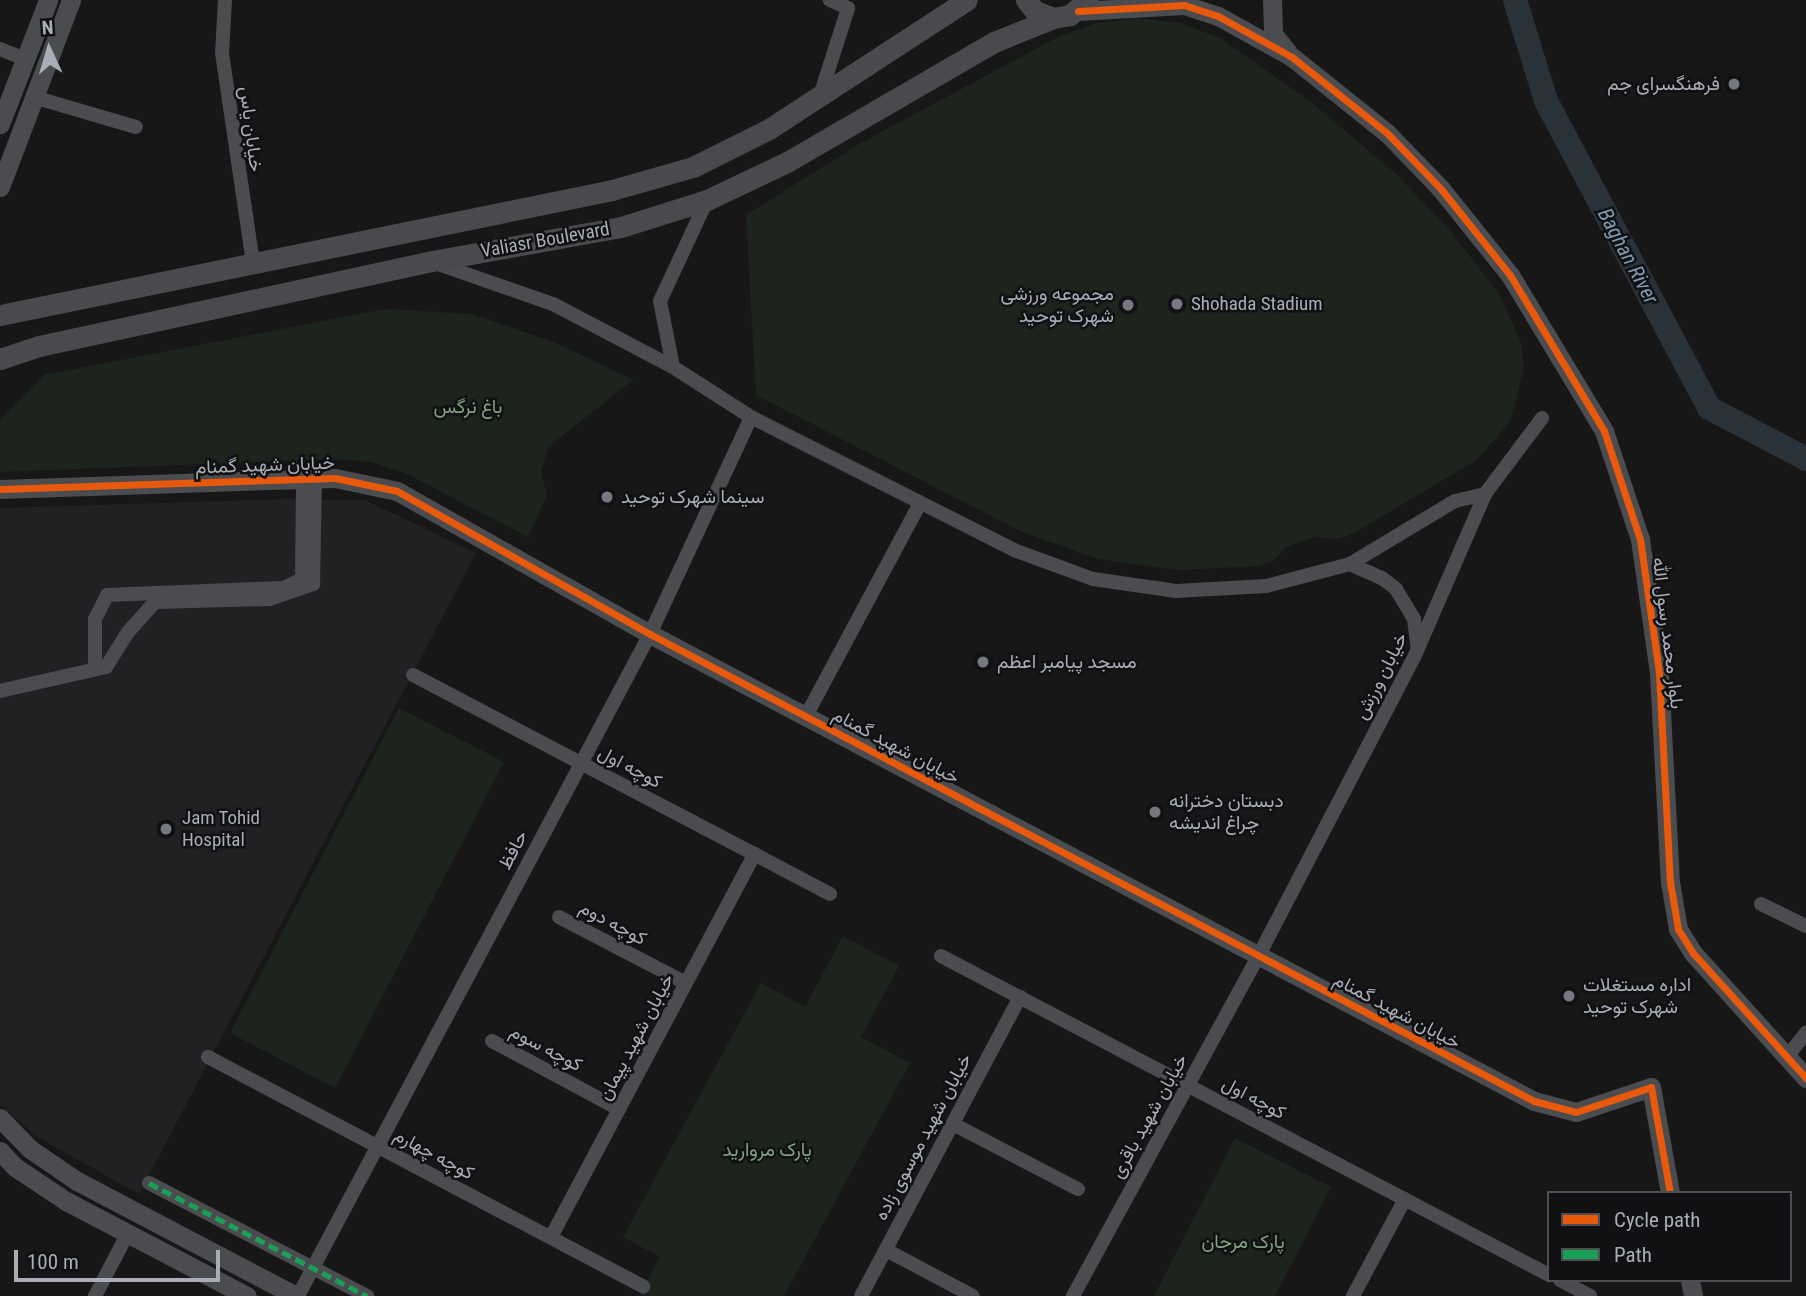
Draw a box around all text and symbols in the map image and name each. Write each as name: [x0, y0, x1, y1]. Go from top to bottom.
north arrow: [14, 14, 84, 84]
text: N: [41, 16, 54, 39]
place label: فرهنگسرای جم: [1607, 73, 1720, 95]
marker: فرهنگسرای جم: [1726, 76, 1742, 92]
street label: خیابان یاس: [234, 85, 268, 173]
water label: Baghan River: [1592, 204, 1664, 308]
street label: Valiasr Boulevard: [479, 217, 611, 263]
place label: مجموعه ورزشی شهرک توحید: [1000, 283, 1114, 327]
place label: Shohada Stadium: [1191, 293, 1323, 315]
marker: Shohada Stadium: [1169, 296, 1185, 312]
marker: مجموعه ورزشی شهرک توحید: [1120, 297, 1136, 313]
park label: باغ نرگس: [434, 396, 502, 418]
street label: خیابان شهید گمنام: [195, 451, 335, 479]
place label: سینما شهرک توحید: [621, 486, 765, 508]
marker: سینما شهرک توحید: [599, 489, 615, 505]
street label: بلوار محمد رسول الله: [1647, 556, 1689, 710]
street label: خیابان ورزش: [1349, 629, 1413, 723]
place label: مسجد پیامبر اعظم: [997, 651, 1137, 673]
marker: مسجد پیامبر اعظم: [975, 654, 991, 670]
street label: خیابان شهید گمنام: [829, 703, 963, 789]
street label: کوچه اول: [594, 741, 666, 793]
place label: دبستان دخترانه چراغ اندیشه: [1169, 790, 1284, 834]
marker: دبستان دخترانه چراغ اندیشه: [1147, 804, 1163, 820]
place label: Jam Tohid Hospital: [182, 807, 260, 851]
marker: Jam Tohid Hospital: [156, 819, 176, 839]
street label: حافظ: [493, 827, 533, 873]
street label: کوچه دوم: [576, 896, 650, 950]
street label: خیابان شهید گمنام: [1330, 968, 1464, 1054]
street label: خیابان شهید پیمان: [593, 970, 679, 1104]
place label: اداره مستغلات شهرک توحید: [1583, 974, 1691, 1018]
marker: اداره مستغلات شهرک توحید: [1561, 988, 1577, 1004]
street label: کوچه سوم: [506, 1019, 586, 1077]
street label: خیابان شهید موسوی زاده: [869, 1050, 977, 1224]
street label: خیابان شهید باقری: [1106, 1050, 1192, 1182]
street label: کوچه اول: [1218, 1072, 1290, 1124]
street label: کوچه چهارم: [390, 1123, 478, 1185]
park label: پارک مروارید: [722, 1139, 812, 1161]
legend: [1547, 1191, 1792, 1282]
text: Cycle path: [1614, 1208, 1700, 1232]
park label: پارک مرجان: [1201, 1231, 1285, 1253]
scale bar: [18, 1236, 224, 1280]
text: Path: [1614, 1243, 1652, 1267]
text: 100 m: [27, 1250, 79, 1274]

